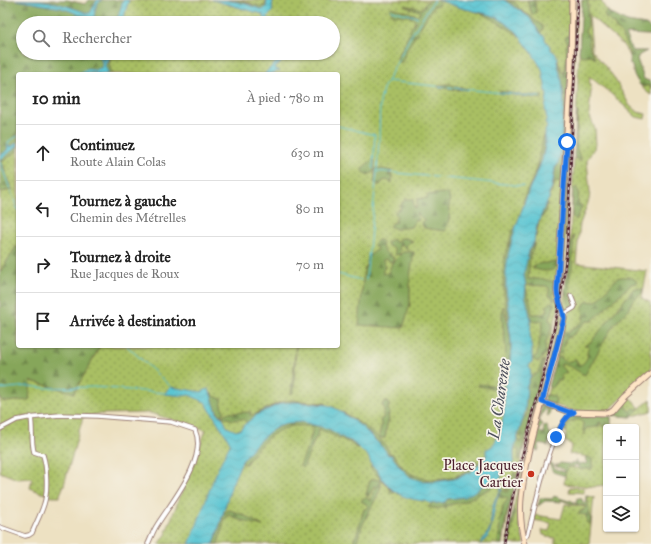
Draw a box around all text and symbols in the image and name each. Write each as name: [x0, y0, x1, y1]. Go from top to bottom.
search box: [16, 16, 340, 60]
icon: search: [30, 27, 52, 49]
text: Rechercher: [62, 29, 132, 47]
text: 10 min: [32, 88, 80, 109]
text: À pied · 780 m: [247, 90, 324, 106]
route start: [558, 133, 576, 151]
text: Continuez: [70, 136, 135, 154]
icon: ahead: [32, 142, 54, 164]
text: 630 m: [291, 145, 324, 161]
text: Route Alain Colas: [70, 154, 166, 170]
text: Tournez à gauche: [70, 192, 177, 210]
icon: left: [32, 198, 54, 220]
text: 80 m: [296, 201, 324, 217]
text: Chemin des Métrelles: [70, 210, 186, 226]
text: Tournez à droite: [70, 248, 171, 266]
icon: right: [32, 254, 54, 276]
text: 70 m: [296, 257, 324, 273]
text: Rue Jacques de Roux: [70, 266, 179, 282]
icon: arrive: [32, 310, 54, 332]
text: Arrivée à destination: [70, 312, 196, 330]
water label: La Charente: [484, 357, 514, 441]
map controls: [603, 424, 639, 532]
button: +: [603, 424, 639, 460]
route end: [547, 428, 565, 446]
place label: Place Jacques Cartier: [443, 456, 523, 491]
button: −: [603, 460, 639, 496]
marker: Place Jacques Cartier: [526, 469, 536, 479]
button: layers: [603, 496, 639, 532]

